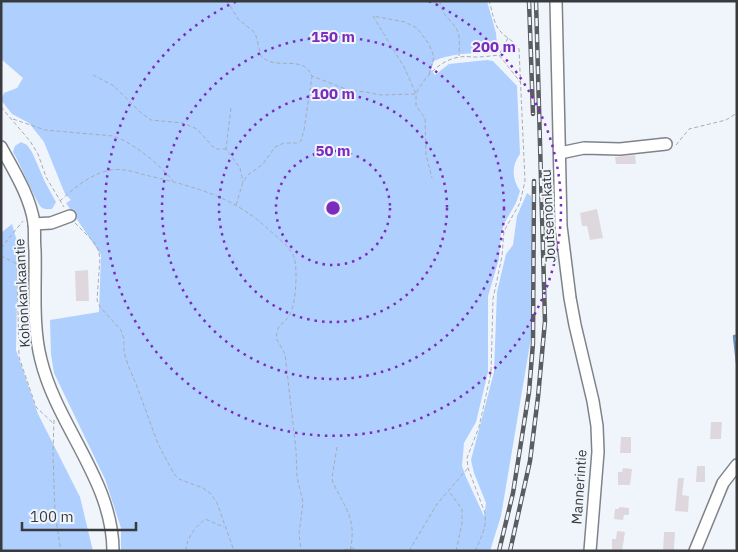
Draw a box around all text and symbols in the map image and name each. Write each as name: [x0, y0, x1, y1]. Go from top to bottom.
text: 150 m: [311, 27, 355, 46]
text: 200 m: [472, 37, 516, 56]
text: 100 m: [311, 84, 355, 103]
text: 50 m: [316, 141, 350, 160]
street label: Joutsenonkatu: [537, 169, 559, 263]
centre of rings: [324, 199, 342, 217]
street label: Kohonkankaantie: [10, 238, 34, 348]
street label: Mannerintie: [567, 449, 591, 525]
scale bar: [22, 500, 136, 532]
text: 100 m: [30, 507, 74, 526]

